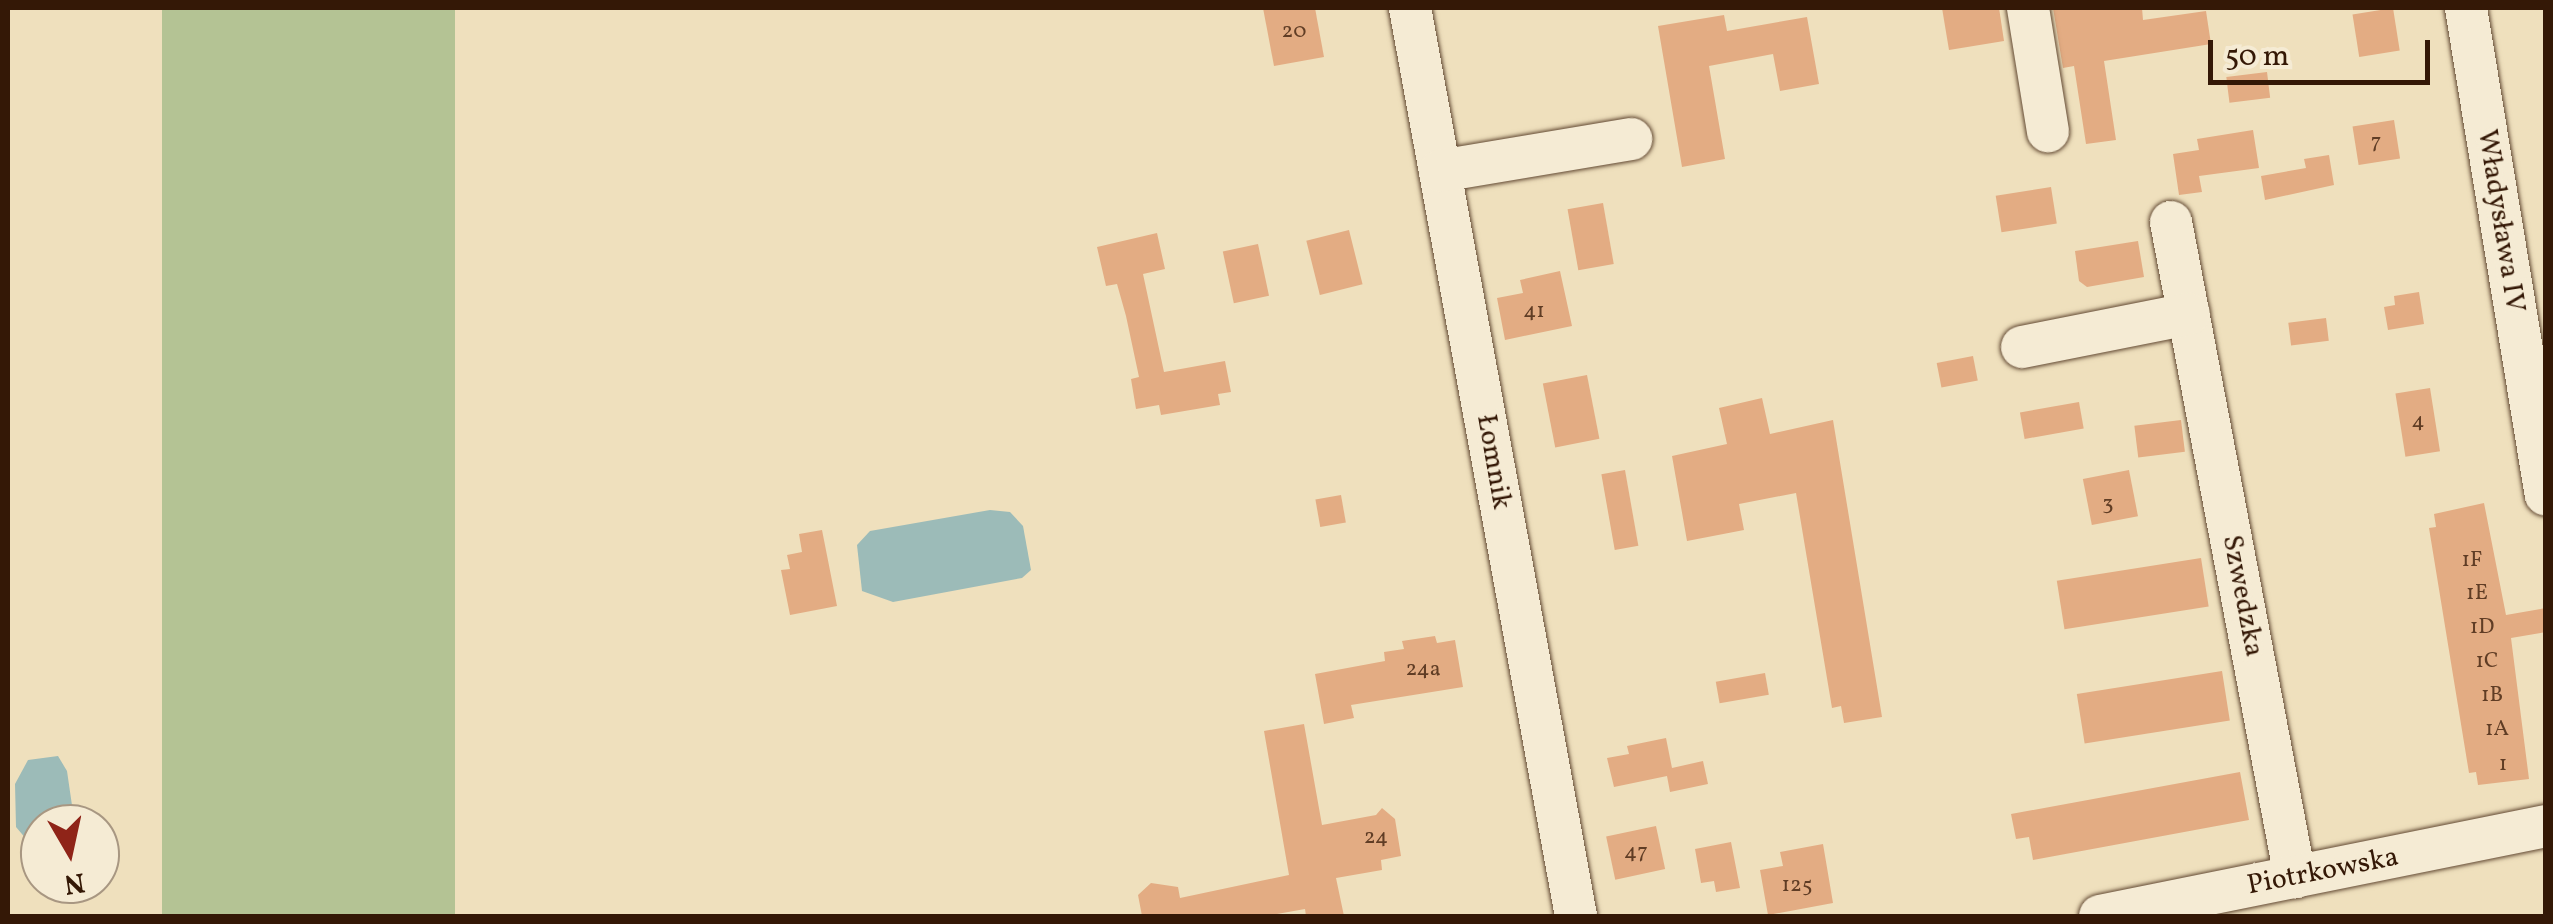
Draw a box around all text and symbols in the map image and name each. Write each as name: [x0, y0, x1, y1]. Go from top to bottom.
house number: 20: [1282, 19, 1306, 45]
scale bar: [2213, 20, 2436, 82]
text: 50 m: [2225, 36, 2289, 78]
street label: Władysława IV: [2469, 127, 2531, 315]
house number: 7: [2371, 130, 2381, 156]
house number: 41: [1523, 299, 1545, 325]
house number: 4: [2411, 409, 2425, 435]
street label: Łomnik: [1468, 412, 1518, 512]
house number: 3: [2102, 491, 2114, 517]
street label: Szwedzka: [2214, 532, 2270, 660]
house number: 1F: [2462, 548, 2482, 574]
house number: 1E: [2466, 581, 2488, 607]
house number: 1D: [2470, 615, 2494, 641]
house number: 1C: [2476, 649, 2498, 675]
house number: 24a: [1405, 657, 1441, 683]
house number: 1B: [2481, 683, 2503, 709]
house number: 1A: [2485, 717, 2509, 743]
house number: 1: [2499, 752, 2507, 778]
north arrow: [20, 804, 120, 904]
house number: 24: [1364, 825, 1388, 851]
house number: 47: [1624, 840, 1648, 866]
street label: Piotrkowska: [2244, 841, 2402, 903]
text: N: [61, 861, 88, 903]
house number: 125: [1782, 873, 1812, 899]

